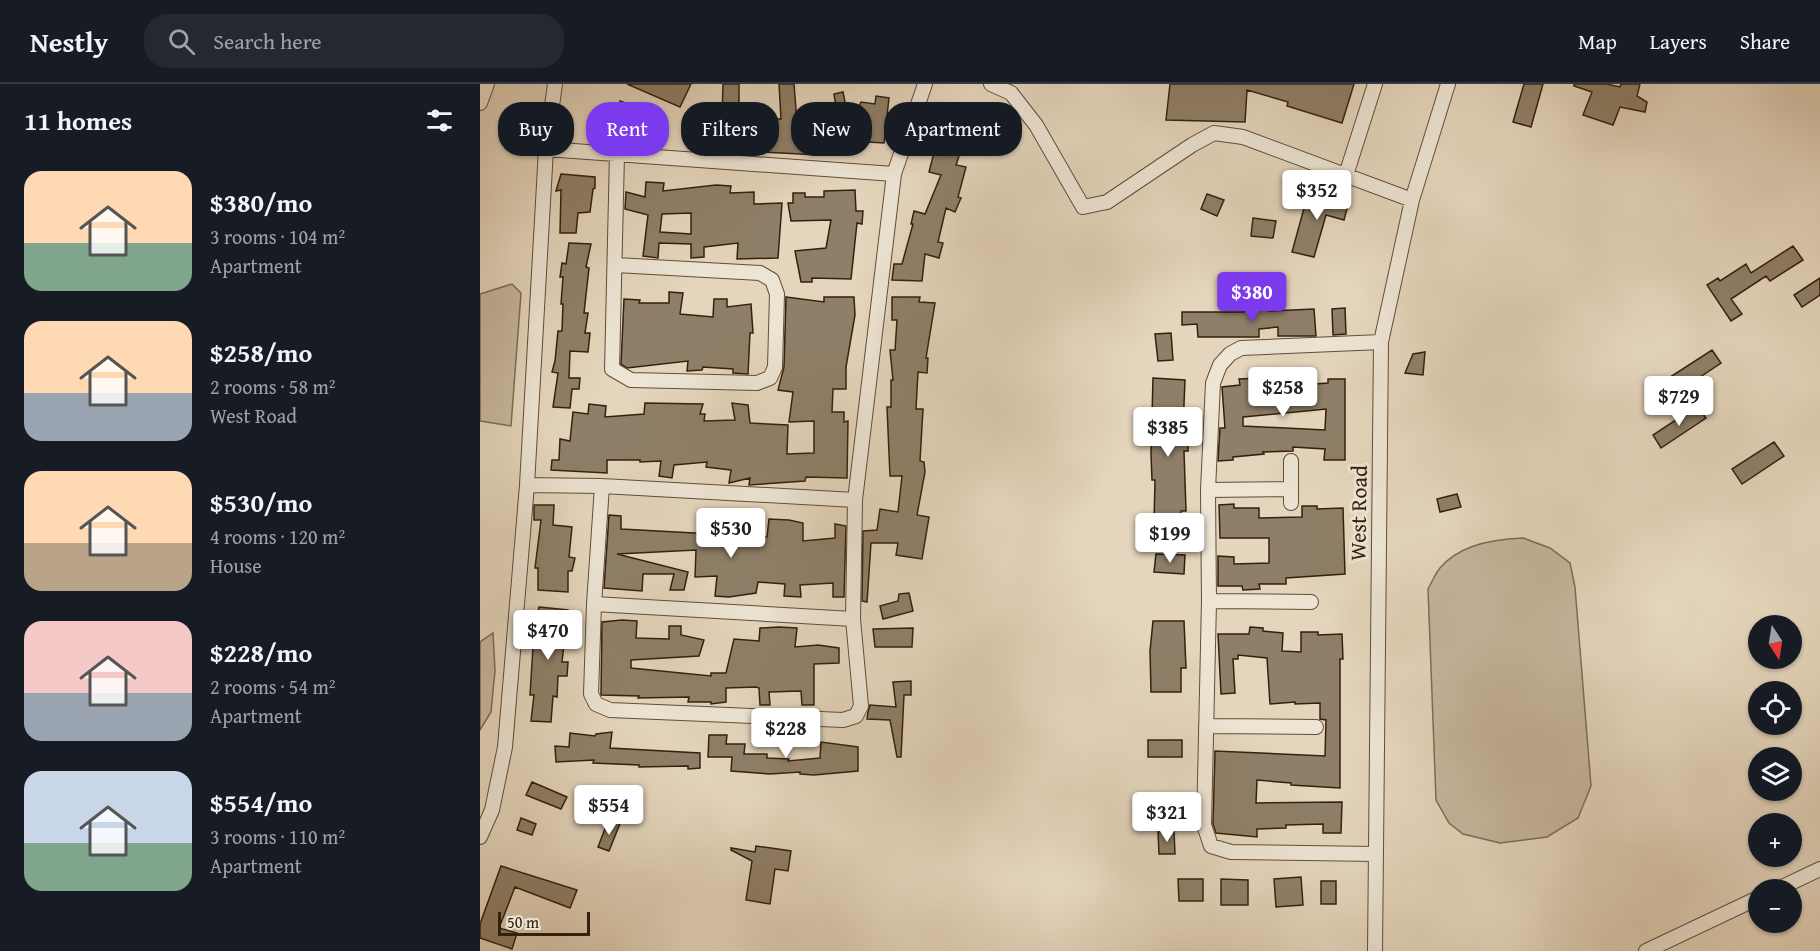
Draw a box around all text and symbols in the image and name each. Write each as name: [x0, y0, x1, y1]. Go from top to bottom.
search box: [144, 14, 564, 68]
text: Nestly: [30, 21, 108, 62]
icon: search: [165, 25, 198, 58]
text: Search here: [213, 25, 322, 57]
text: Map: [1578, 26, 1617, 57]
text: Layers: [1650, 26, 1707, 57]
text: Share: [1740, 26, 1790, 57]
text: 11 homes: [24, 101, 132, 140]
chip: Buy: [498, 102, 574, 156]
chip: Rent: [586, 102, 669, 156]
chip: Filters: [681, 102, 779, 156]
chip: New: [791, 102, 872, 156]
chip: Apartment: [884, 102, 1022, 156]
icon: filters: [423, 104, 456, 137]
pin: $352: [1281, 170, 1353, 221]
text: $352: [1296, 175, 1338, 204]
text: $380/mo: [210, 183, 312, 222]
icon: home: [72, 195, 144, 267]
text: 3 rooms · 104 m²: [210, 222, 345, 251]
text: Apartment: [210, 251, 302, 280]
pin: $380: [1216, 272, 1288, 323]
text: $380: [1231, 277, 1273, 306]
text: $258/mo: [210, 333, 312, 372]
icon: home: [72, 345, 144, 417]
pin: $258: [1247, 367, 1319, 418]
text: 2 rooms · 58 m²: [210, 372, 336, 401]
text: $258: [1262, 372, 1304, 401]
pin: $729: [1643, 376, 1715, 427]
text: $729: [1658, 381, 1700, 410]
text: West Road: [210, 401, 297, 430]
pin: $385: [1132, 407, 1204, 458]
text: $385: [1147, 412, 1189, 441]
street label: West Road: [1341, 465, 1375, 561]
text: $530/mo: [210, 483, 312, 522]
icon: home: [72, 495, 144, 567]
pin: $530: [695, 508, 767, 559]
text: $530: [710, 513, 752, 542]
pin: $199: [1134, 513, 1206, 564]
text: $199: [1149, 518, 1191, 547]
text: 4 rooms · 120 m²: [210, 522, 345, 551]
text: House: [210, 551, 262, 580]
pin: $470: [512, 610, 584, 661]
text: $470: [527, 615, 569, 644]
north arrow: [1748, 615, 1802, 669]
map controls: [1748, 615, 1802, 933]
text: $228/mo: [210, 633, 312, 672]
icon: home: [72, 645, 144, 717]
text: 2 rooms · 54 m²: [210, 672, 336, 701]
button: locate: [1748, 681, 1802, 735]
text: Apartment: [210, 701, 302, 730]
pin: $228: [750, 708, 822, 759]
text: $228: [765, 713, 807, 742]
button: layers: [1748, 747, 1802, 801]
text: $554/mo: [210, 783, 312, 822]
pin: $554: [573, 785, 645, 836]
text: $554: [588, 790, 630, 819]
pin: $321: [1131, 792, 1203, 843]
icon: home: [72, 795, 144, 867]
text: $321: [1146, 797, 1188, 826]
button: +: [1748, 813, 1802, 867]
text: 3 rooms · 110 m²: [210, 822, 345, 851]
text: Apartment: [210, 851, 302, 880]
button: −: [1748, 879, 1802, 933]
scale bar: [498, 909, 590, 936]
text: 50 m: [507, 910, 539, 934]

